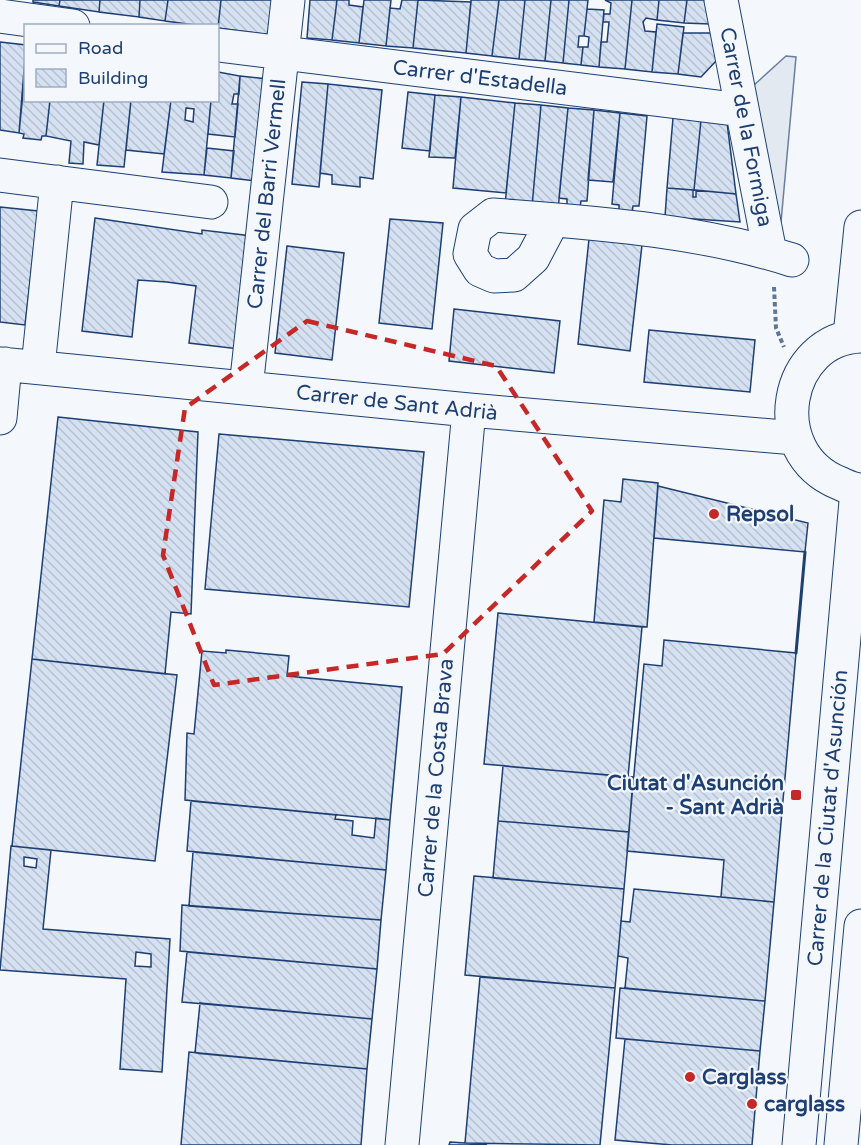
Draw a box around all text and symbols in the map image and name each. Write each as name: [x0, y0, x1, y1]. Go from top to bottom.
legend: [24, 24, 219, 102]
street label: Carrer de la Formiga: [714, 25, 778, 229]
text: Road: [78, 37, 123, 59]
street label: Carrer d'Estadella: [391, 55, 569, 101]
text: Building: [78, 67, 148, 89]
street label: Carrer del Barri Vermell: [242, 78, 292, 310]
street label: Carrer de Sant Adrià: [295, 380, 499, 426]
place label: Repsol: [726, 502, 794, 527]
marker: Repsol: [707, 507, 721, 521]
street label: Carrer de la Costa Brava: [413, 657, 459, 899]
street label: Carrer de la Ciutat d'Asunción: [803, 669, 853, 967]
place label: Ciutat d'Asunción - Sant Adrià: [607, 771, 784, 820]
marker: Ciutat d'Asunción - Sant Adrià: [789, 788, 803, 802]
place label: Carglass: [702, 1065, 787, 1090]
marker: Carglass: [683, 1070, 697, 1084]
place label: carglass: [764, 1092, 845, 1117]
marker: carglass: [745, 1097, 759, 1111]

